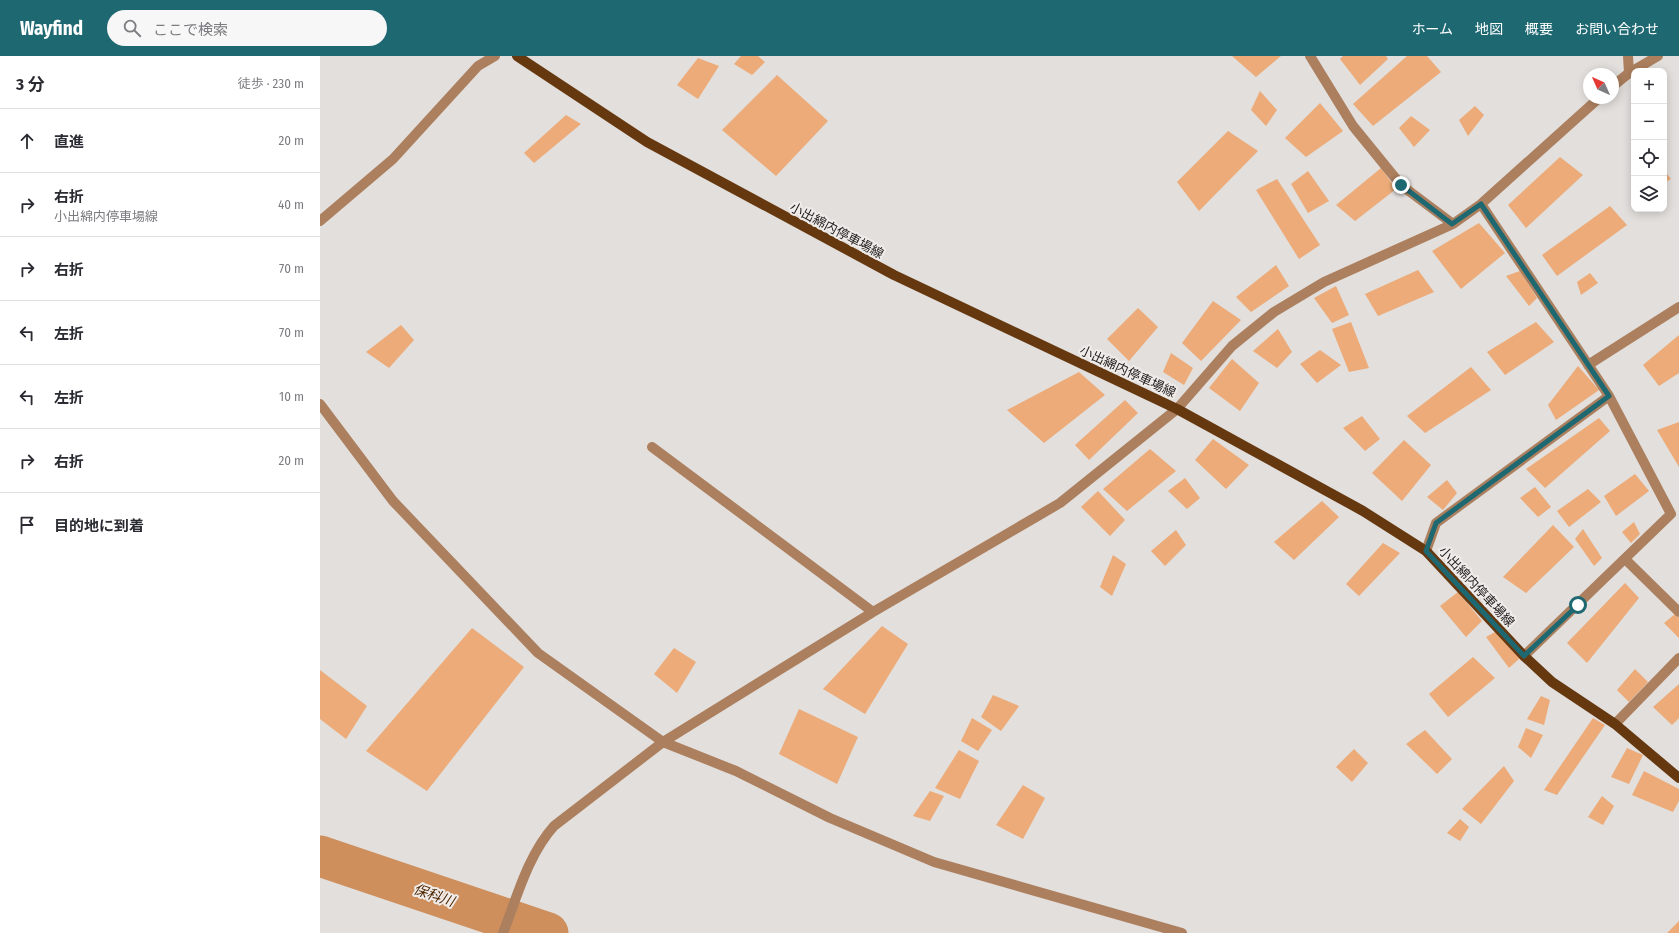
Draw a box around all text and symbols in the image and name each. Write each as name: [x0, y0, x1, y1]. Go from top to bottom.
search box: [107, 10, 387, 46]
text: Wayfind: [20, 17, 83, 40]
icon: search: [121, 17, 143, 39]
text: ここで検索: [153, 21, 228, 39]
text: ホーム: [1411, 21, 1453, 38]
text: 地図: [1475, 21, 1503, 38]
text: 概要: [1525, 21, 1553, 38]
text: お問い合わせ: [1575, 21, 1659, 38]
north arrow: [1583, 68, 1619, 104]
map controls: [1631, 68, 1667, 212]
button: +: [1631, 68, 1667, 104]
text: 3 分: [16, 74, 45, 95]
text: 徒歩 · 230 m: [238, 76, 304, 91]
button: −: [1631, 104, 1667, 140]
icon: ahead: [16, 130, 38, 152]
text: 直進: [54, 133, 84, 151]
text: 20 m: [278, 133, 304, 148]
button: locate: [1631, 140, 1667, 176]
route end: [1392, 176, 1410, 194]
button: layers: [1631, 176, 1667, 212]
text: 右折: [54, 188, 84, 206]
icon: right: [16, 194, 38, 216]
text: 40 m: [278, 197, 304, 212]
street label: 小出綿内停車場線: [787, 199, 886, 261]
text: 小出綿内停車場線: [54, 209, 158, 224]
icon: right: [16, 258, 38, 280]
text: 右折: [54, 261, 84, 279]
text: 70 m: [279, 261, 304, 276]
icon: left: [16, 322, 38, 344]
text: 左折: [54, 325, 84, 343]
text: 70 m: [279, 325, 304, 340]
street label: 小出綿内停車場線: [1077, 343, 1178, 400]
icon: left: [16, 386, 38, 408]
text: 左折: [54, 389, 84, 407]
text: 10 m: [279, 389, 304, 404]
icon: right: [16, 450, 38, 472]
text: 右折: [54, 453, 84, 471]
text: 20 m: [278, 453, 304, 468]
icon: arrive: [16, 514, 38, 536]
text: 目的地に到着: [54, 517, 144, 535]
street label: 小出綿内停車場線: [1436, 543, 1518, 629]
route start: [1569, 596, 1587, 614]
water label: 保科川: [411, 881, 458, 911]

